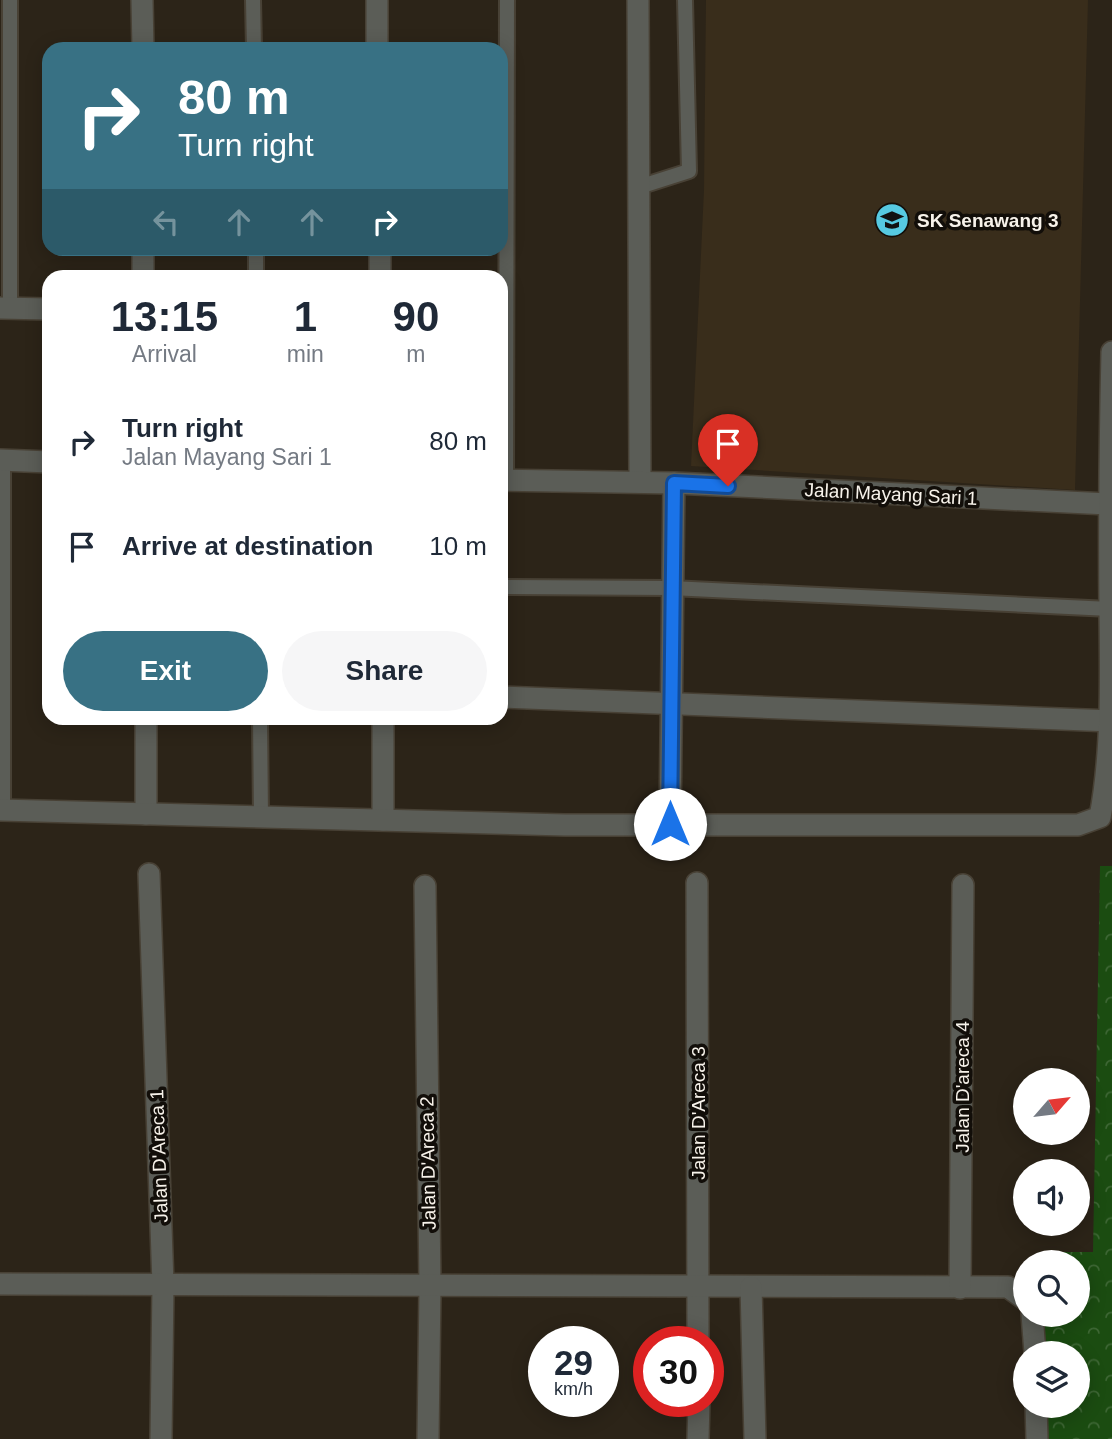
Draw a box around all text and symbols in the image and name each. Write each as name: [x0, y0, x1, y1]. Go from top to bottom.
icon: right: [63, 70, 154, 161]
text: 80 m: [178, 70, 290, 124]
text: Turn right: [178, 127, 314, 163]
school or university icon: SK Senawang 3: [873, 201, 911, 239]
icon: left: [147, 203, 185, 241]
icon: ahead: [220, 203, 258, 241]
icon: ahead: [293, 203, 331, 241]
icon: right: [366, 203, 404, 241]
place label: SK Senawang 3: [917, 210, 1059, 231]
text: 13:15: [111, 293, 218, 340]
text: 1: [294, 293, 317, 340]
text: 90: [393, 293, 439, 340]
text: Arrival: [132, 341, 197, 367]
text: min: [287, 341, 324, 367]
text: m: [406, 341, 425, 367]
text: Turn right: [122, 413, 243, 443]
pin: [698, 414, 758, 486]
icon: right: [63, 423, 101, 461]
icon: arrive: [709, 425, 747, 463]
text: 80 m: [429, 426, 487, 456]
text: Jalan Mayang Sari 1: [122, 444, 332, 470]
street label: Jalan Mayang Sari 1: [804, 479, 978, 509]
icon: arrive: [63, 528, 101, 566]
text: Arrive at destination: [122, 531, 373, 561]
text: 10 m: [429, 531, 487, 561]
button: Exit: [63, 631, 268, 711]
button: Share: [282, 631, 487, 711]
position arrow: [633, 787, 707, 861]
street label: Jalan D'areca 4: [952, 1021, 973, 1153]
street label: Jalan D'Areca 3: [688, 1046, 709, 1180]
north arrow: [1013, 1068, 1090, 1144]
map controls: [1013, 1068, 1090, 1418]
street label: Jalan D'Areca 1: [146, 1089, 172, 1223]
street label: Jalan D'Areca 2: [416, 1096, 440, 1230]
button: sound: [1013, 1159, 1090, 1236]
button: search: [1013, 1250, 1090, 1327]
speed limit sign: 30: [633, 1326, 724, 1417]
button: layers: [1013, 1341, 1090, 1418]
text: 29: [554, 1343, 593, 1382]
text: km/h: [554, 1379, 593, 1399]

